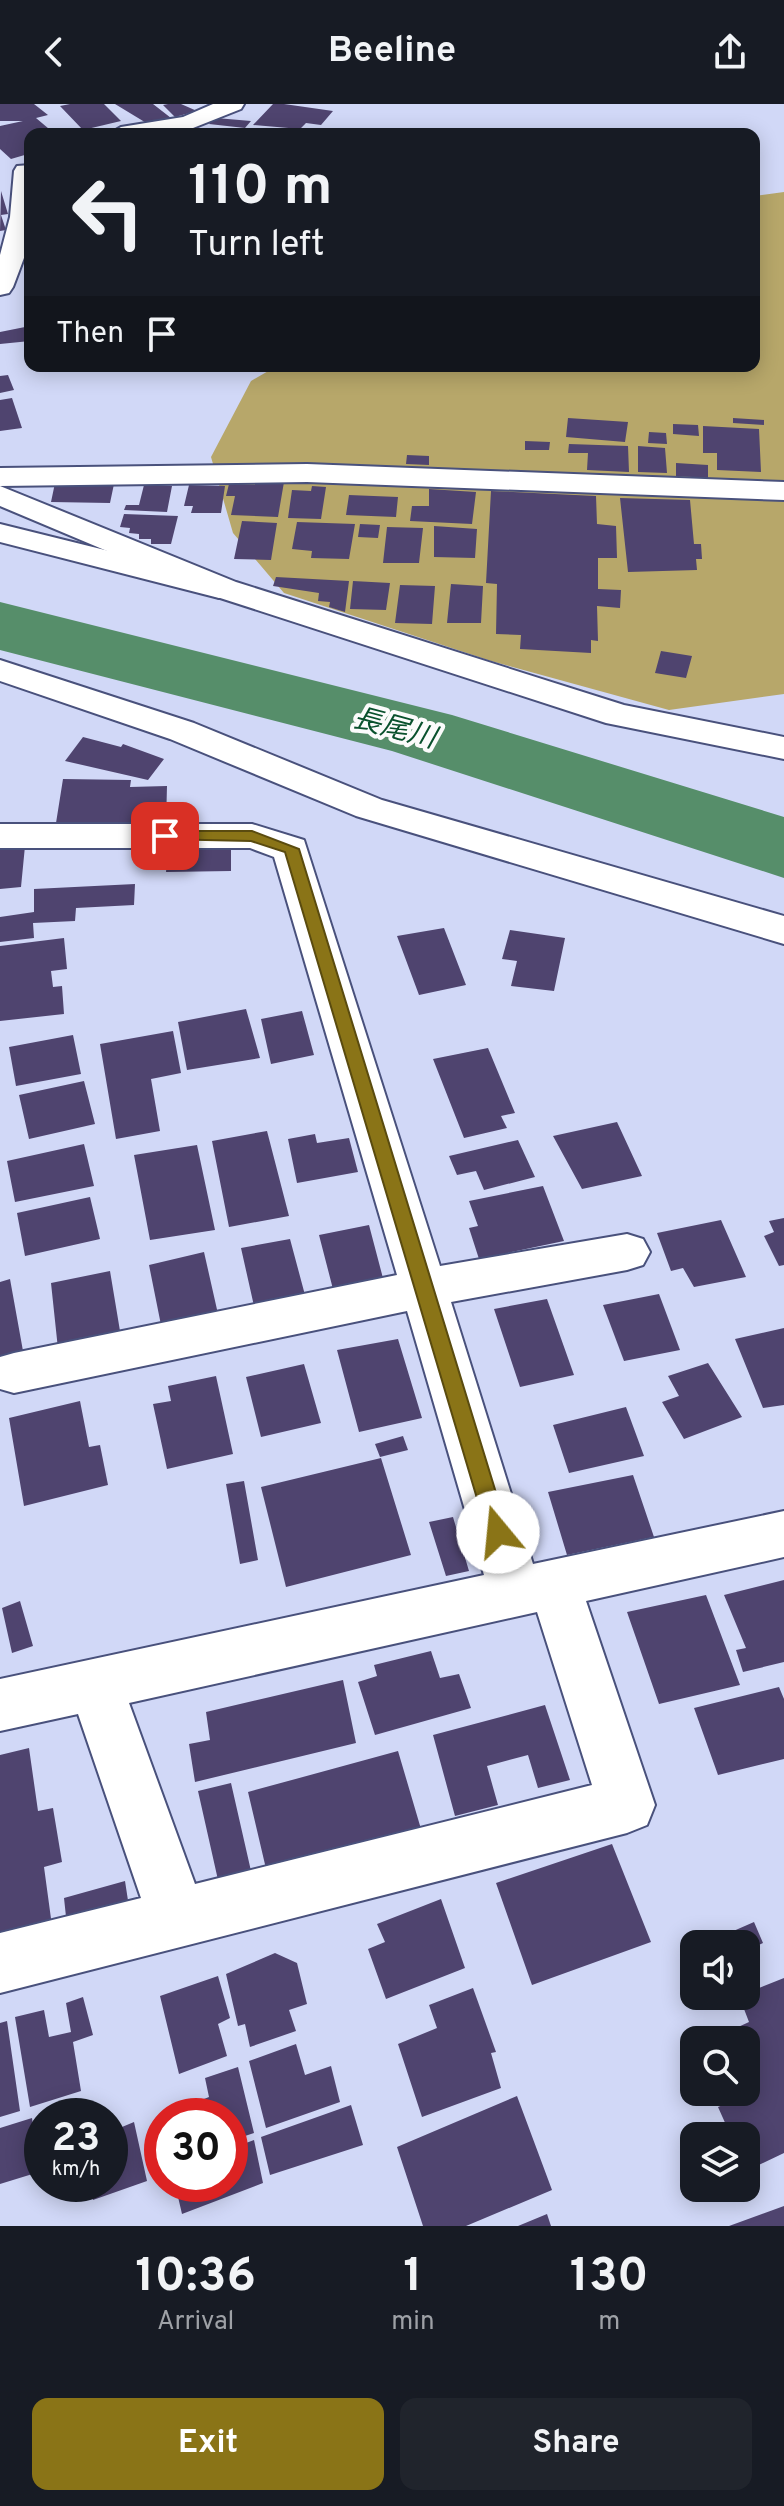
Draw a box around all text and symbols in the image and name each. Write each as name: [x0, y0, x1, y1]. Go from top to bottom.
text: Beeline: [328, 29, 456, 75]
icon: back: [32, 30, 76, 74]
icon: share: [708, 30, 752, 74]
text: 110 m: [188, 154, 333, 224]
icon: left: [56, 160, 160, 264]
text: Turn left: [188, 223, 325, 269]
icon: arrive: [140, 312, 184, 356]
text: Then: [56, 316, 124, 353]
water label: 長尾川: [349, 702, 442, 759]
pin: [131, 802, 199, 870]
icon: arrive: [143, 814, 187, 858]
position arrow: [456, 1490, 540, 1574]
map controls: [680, 1930, 760, 2202]
button: sound: [680, 1930, 760, 2010]
button: search: [680, 2026, 760, 2106]
speed limit sign: 30: [144, 2098, 248, 2202]
text: 23: [52, 2115, 100, 2165]
button: layers: [680, 2122, 760, 2202]
text: km/h: [52, 2157, 100, 2183]
text: 10:36: [135, 2248, 256, 2308]
text: 1: [403, 2248, 423, 2308]
text: 130: [570, 2248, 649, 2308]
text: Arrival: [157, 2306, 234, 2339]
text: min: [391, 2306, 435, 2339]
text: m: [598, 2306, 620, 2339]
button: Exit: [32, 2398, 384, 2490]
button: Share: [400, 2398, 752, 2490]

